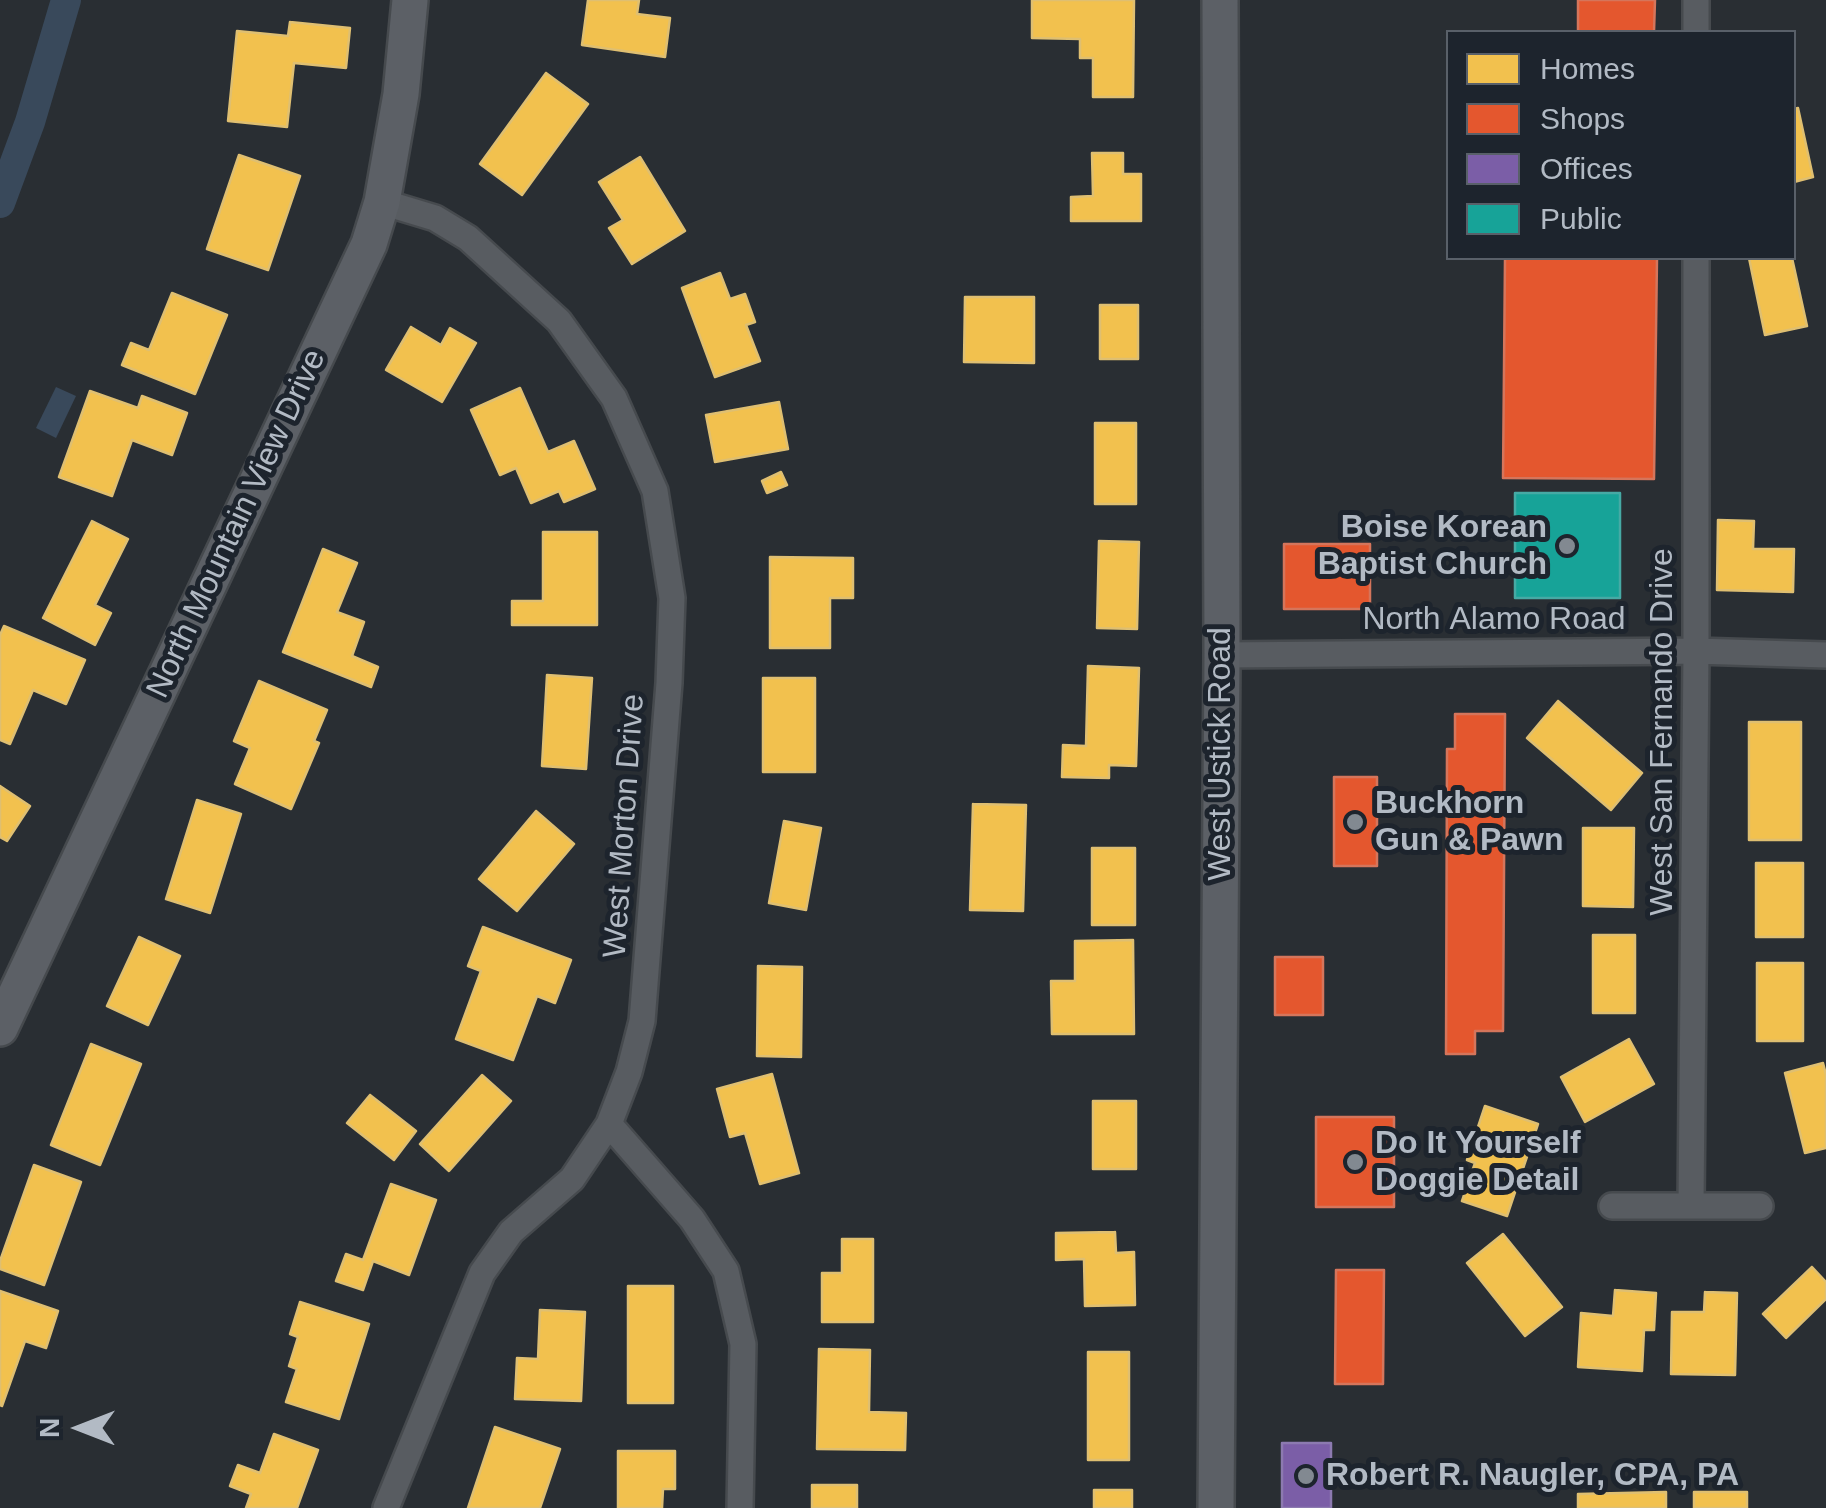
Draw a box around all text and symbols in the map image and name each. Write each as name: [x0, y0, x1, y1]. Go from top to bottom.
legend: [1446, 30, 1796, 260]
text: Homes: [1540, 52, 1635, 85]
text: Shops: [1540, 102, 1625, 135]
text: Offices: [1540, 152, 1633, 185]
text: Public: [1540, 202, 1622, 235]
street label: North Mountain View Drive: [139, 344, 335, 704]
place label: Boise Korean Baptist Church: [1318, 509, 1547, 584]
marker: Boise Korean Baptist Church: [1556, 535, 1578, 557]
street label: West San Fernando Drive: [1644, 548, 1682, 916]
street label: North Alamo Road: [1362, 601, 1626, 639]
street label: West Ustick Road: [1202, 627, 1240, 881]
street label: West Morton Drive: [597, 693, 653, 959]
place label: Buckhorn Gun & Pawn: [1375, 785, 1563, 860]
marker: Buckhorn Gun & Pawn: [1344, 811, 1366, 833]
place label: Do It Yourself Doggie Detail: [1375, 1125, 1581, 1200]
marker: Do It Yourself Doggie Detail: [1344, 1151, 1366, 1173]
north arrow: [30, 1378, 130, 1478]
text: N: [34, 1418, 65, 1438]
place label: Robert R. Naugler, CPA, PA: [1326, 1457, 1739, 1495]
marker: Robert R. Naugler, CPA, PA: [1295, 1465, 1317, 1487]

